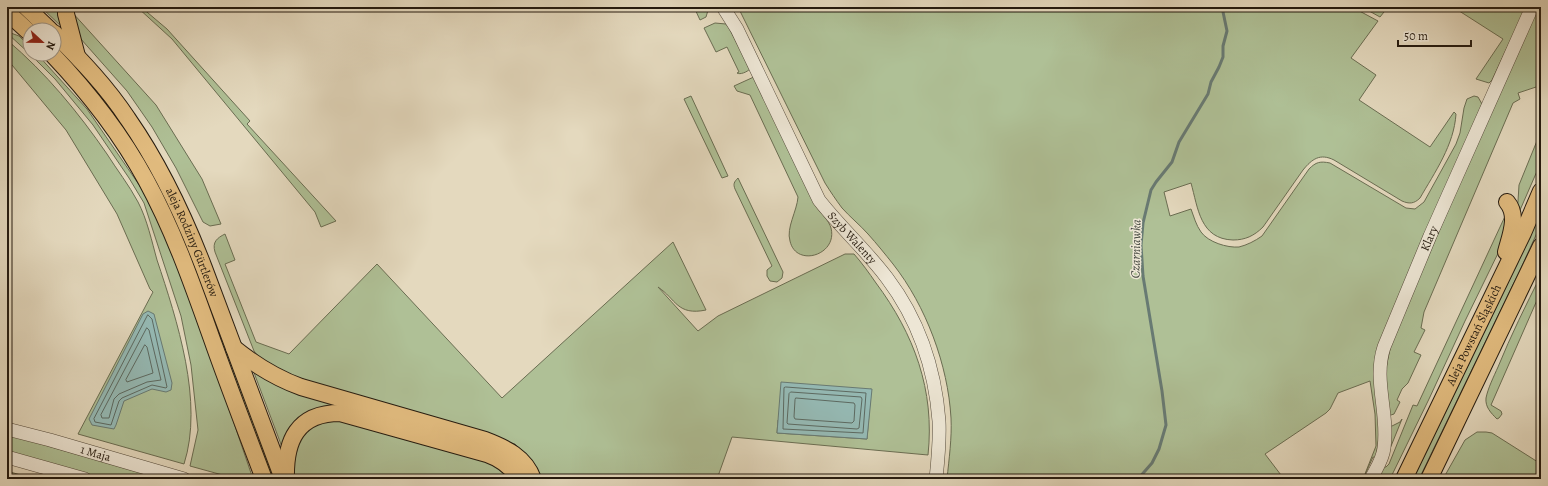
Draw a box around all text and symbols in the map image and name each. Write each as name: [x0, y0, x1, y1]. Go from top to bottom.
north arrow: [22, 22, 62, 62]
scale bar: [1398, 22, 1471, 48]
text: 50 m: [1404, 28, 1428, 44]
text: N: [42, 39, 59, 52]
street label: aleja Rodziny Gürtlerów: [162, 185, 222, 300]
street label: Szyb Walenty: [824, 208, 881, 268]
water label: Czarniawka: [1126, 219, 1145, 279]
street label: Klary: [1417, 223, 1442, 254]
street label: Aleja Powstań Śląskich: [1442, 281, 1505, 389]
street label: 1 Maja: [79, 441, 113, 465]

